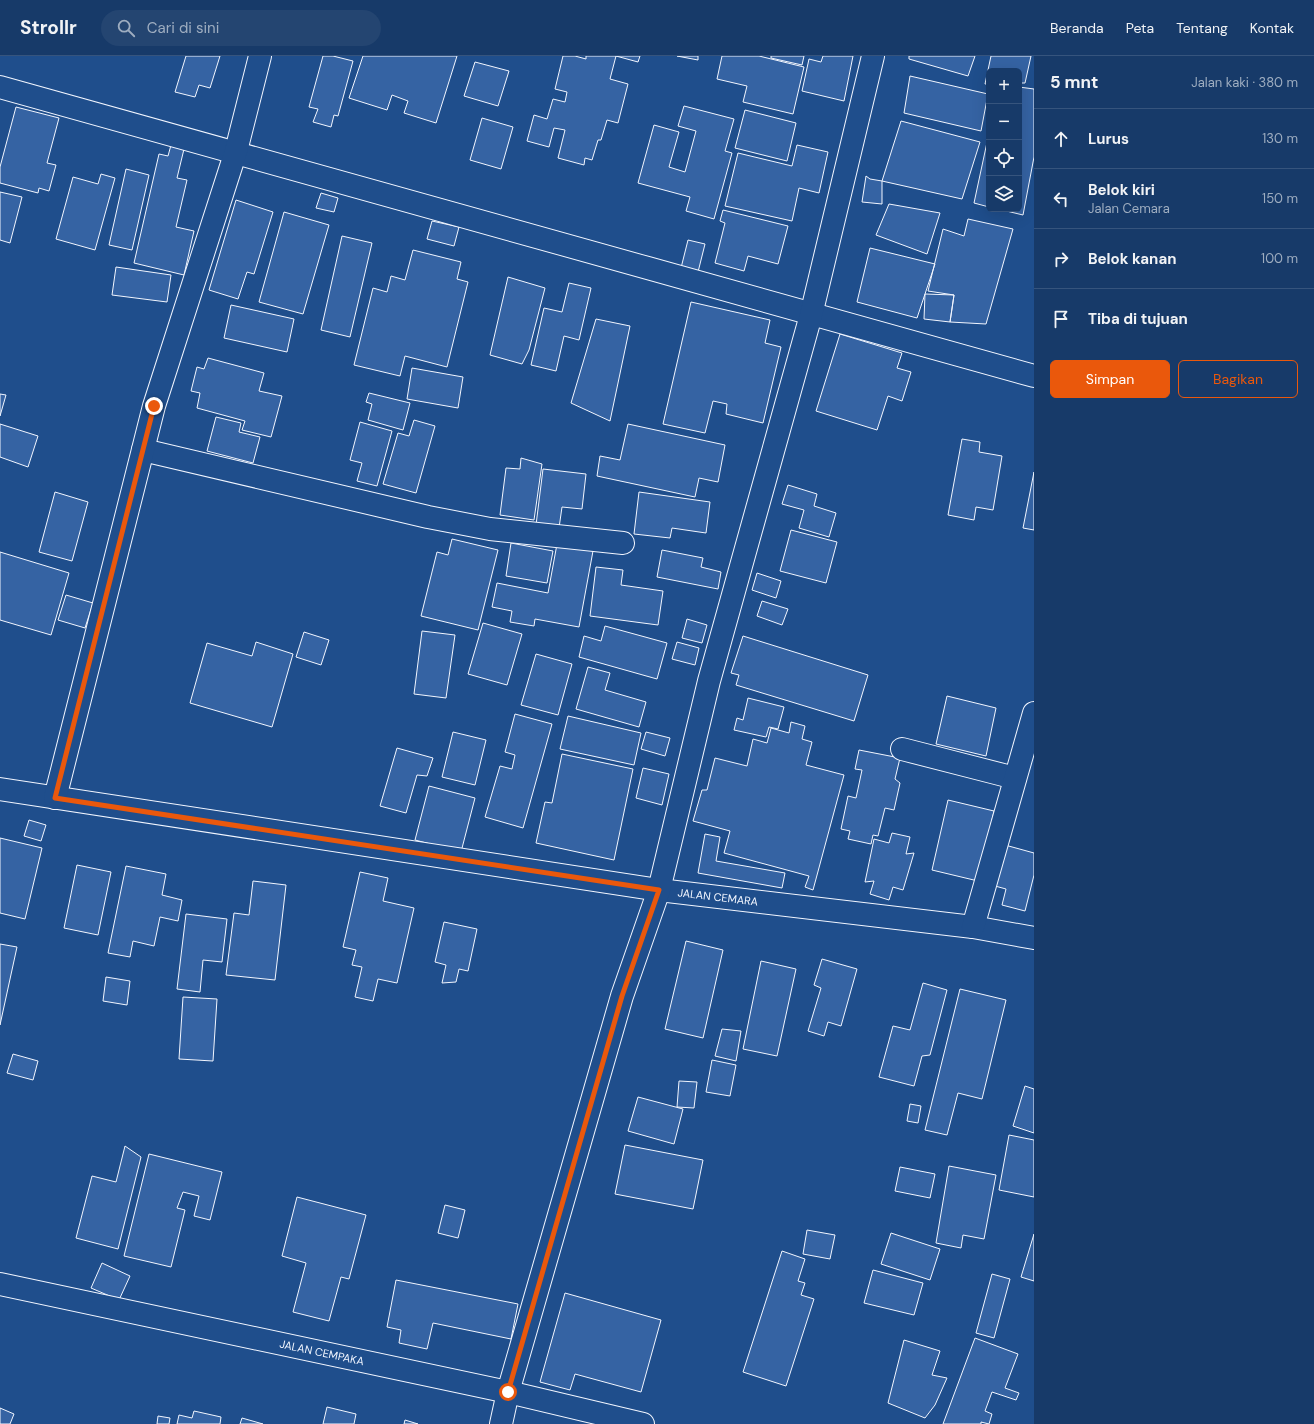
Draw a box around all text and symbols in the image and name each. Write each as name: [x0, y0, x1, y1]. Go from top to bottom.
search box: [101, 10, 381, 46]
text: Strollr: [20, 15, 77, 40]
icon: search: [115, 17, 137, 39]
text: Cari di sini: [147, 18, 219, 38]
text: Beranda: [1050, 19, 1104, 37]
text: Peta: [1126, 19, 1154, 37]
text: Tentang: [1176, 19, 1228, 37]
text: Kontak: [1250, 19, 1294, 37]
map controls: [986, 68, 1022, 212]
button: +: [986, 68, 1022, 104]
text: 5 mnt: [1050, 71, 1098, 93]
text: Jalan kaki · 380 m: [1191, 74, 1298, 91]
button: −: [986, 104, 1022, 140]
icon: ahead: [1050, 128, 1072, 150]
text: Lurus: [1088, 129, 1129, 149]
text: 130 m: [1262, 130, 1298, 147]
button: locate: [986, 140, 1022, 176]
button: layers: [986, 176, 1022, 212]
text: Belok kiri: [1088, 180, 1155, 200]
icon: left: [1050, 188, 1072, 210]
text: 150 m: [1262, 190, 1298, 207]
text: Jalan Cemara: [1088, 200, 1170, 217]
icon: right: [1050, 248, 1072, 270]
text: Belok kanan: [1088, 249, 1176, 269]
text: 100 m: [1261, 250, 1298, 267]
icon: arrive: [1050, 308, 1072, 330]
text: Tiba di tujuan: [1088, 309, 1188, 329]
button: Simpan: [1050, 360, 1170, 398]
button: Bagikan: [1178, 360, 1298, 398]
route end: [145, 397, 163, 415]
street label: JALAN CEMARA: [677, 885, 759, 909]
street label: JALAN CEMPAKA: [278, 1337, 365, 1368]
route start: [499, 1383, 517, 1401]

